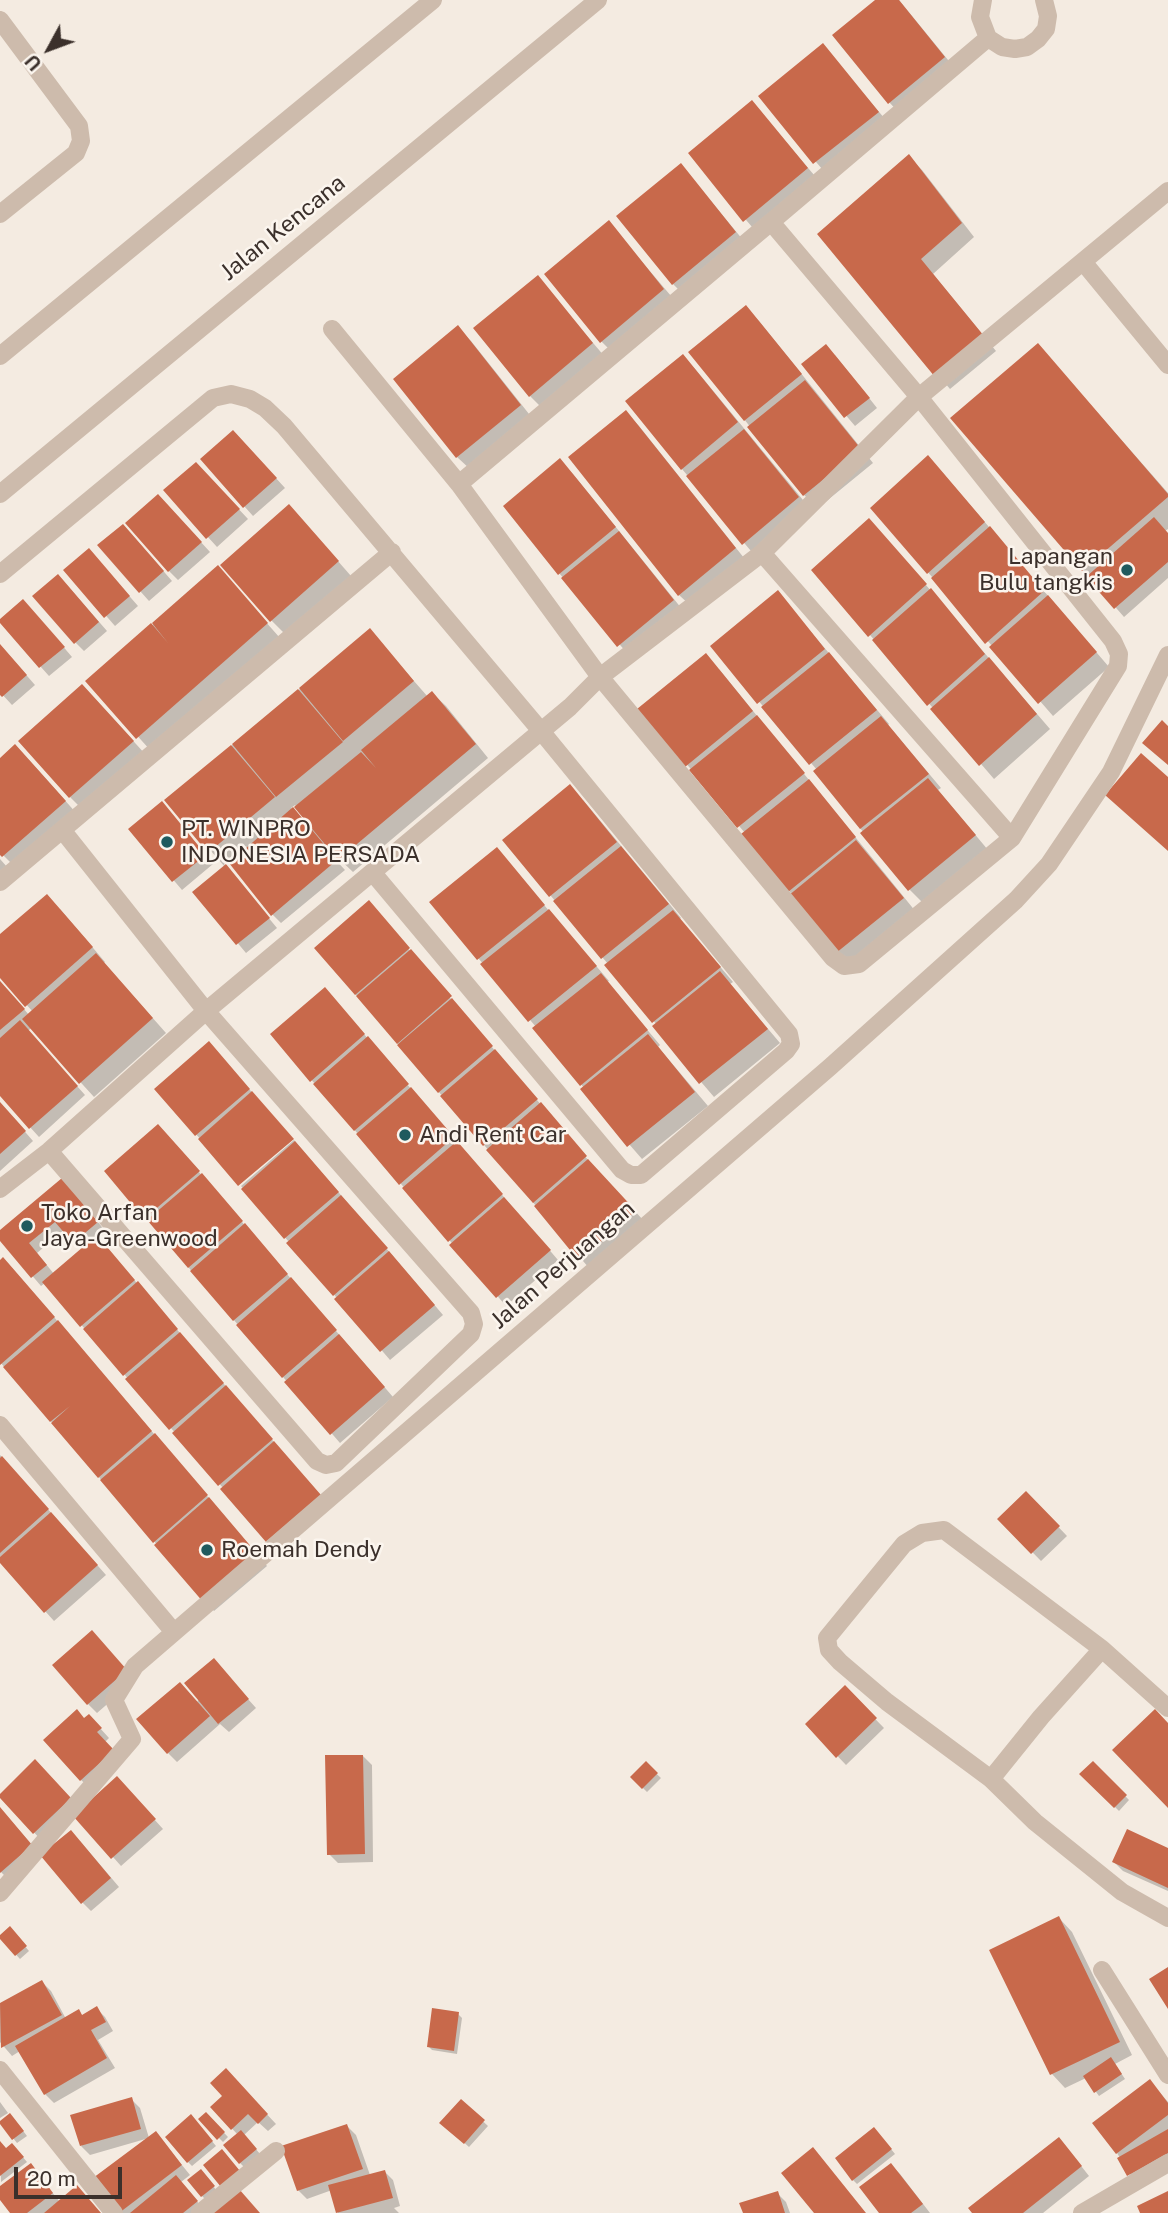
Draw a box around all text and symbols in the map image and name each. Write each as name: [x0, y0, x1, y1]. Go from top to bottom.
north arrow: [14, 14, 84, 84]
text: U: [20, 50, 46, 75]
street label: Jalan Kencana: [215, 169, 351, 287]
place label: Lapangan Bulu tangkis: [979, 543, 1113, 597]
marker: Lapangan Bulu tangkis: [1119, 562, 1135, 578]
place label: PT. WINPRO INDONESIA PERSADA: [181, 815, 420, 869]
marker: PT. WINPRO INDONESIA PERSADA: [159, 834, 175, 850]
place label: Andi Rent Car: [419, 1121, 567, 1149]
marker: Andi Rent Car: [397, 1127, 413, 1143]
street label: Jalan Perjuangan: [485, 1195, 641, 1335]
place label: Toko Arfan Jaya-Greenwood: [41, 1199, 218, 1253]
marker: Toko Arfan Jaya-Greenwood: [19, 1218, 35, 1234]
place label: Roemah Dendy: [221, 1536, 382, 1564]
marker: Roemah Dendy: [199, 1542, 215, 1558]
scale bar: [18, 2154, 126, 2198]
text: 20 m: [27, 2166, 76, 2191]

